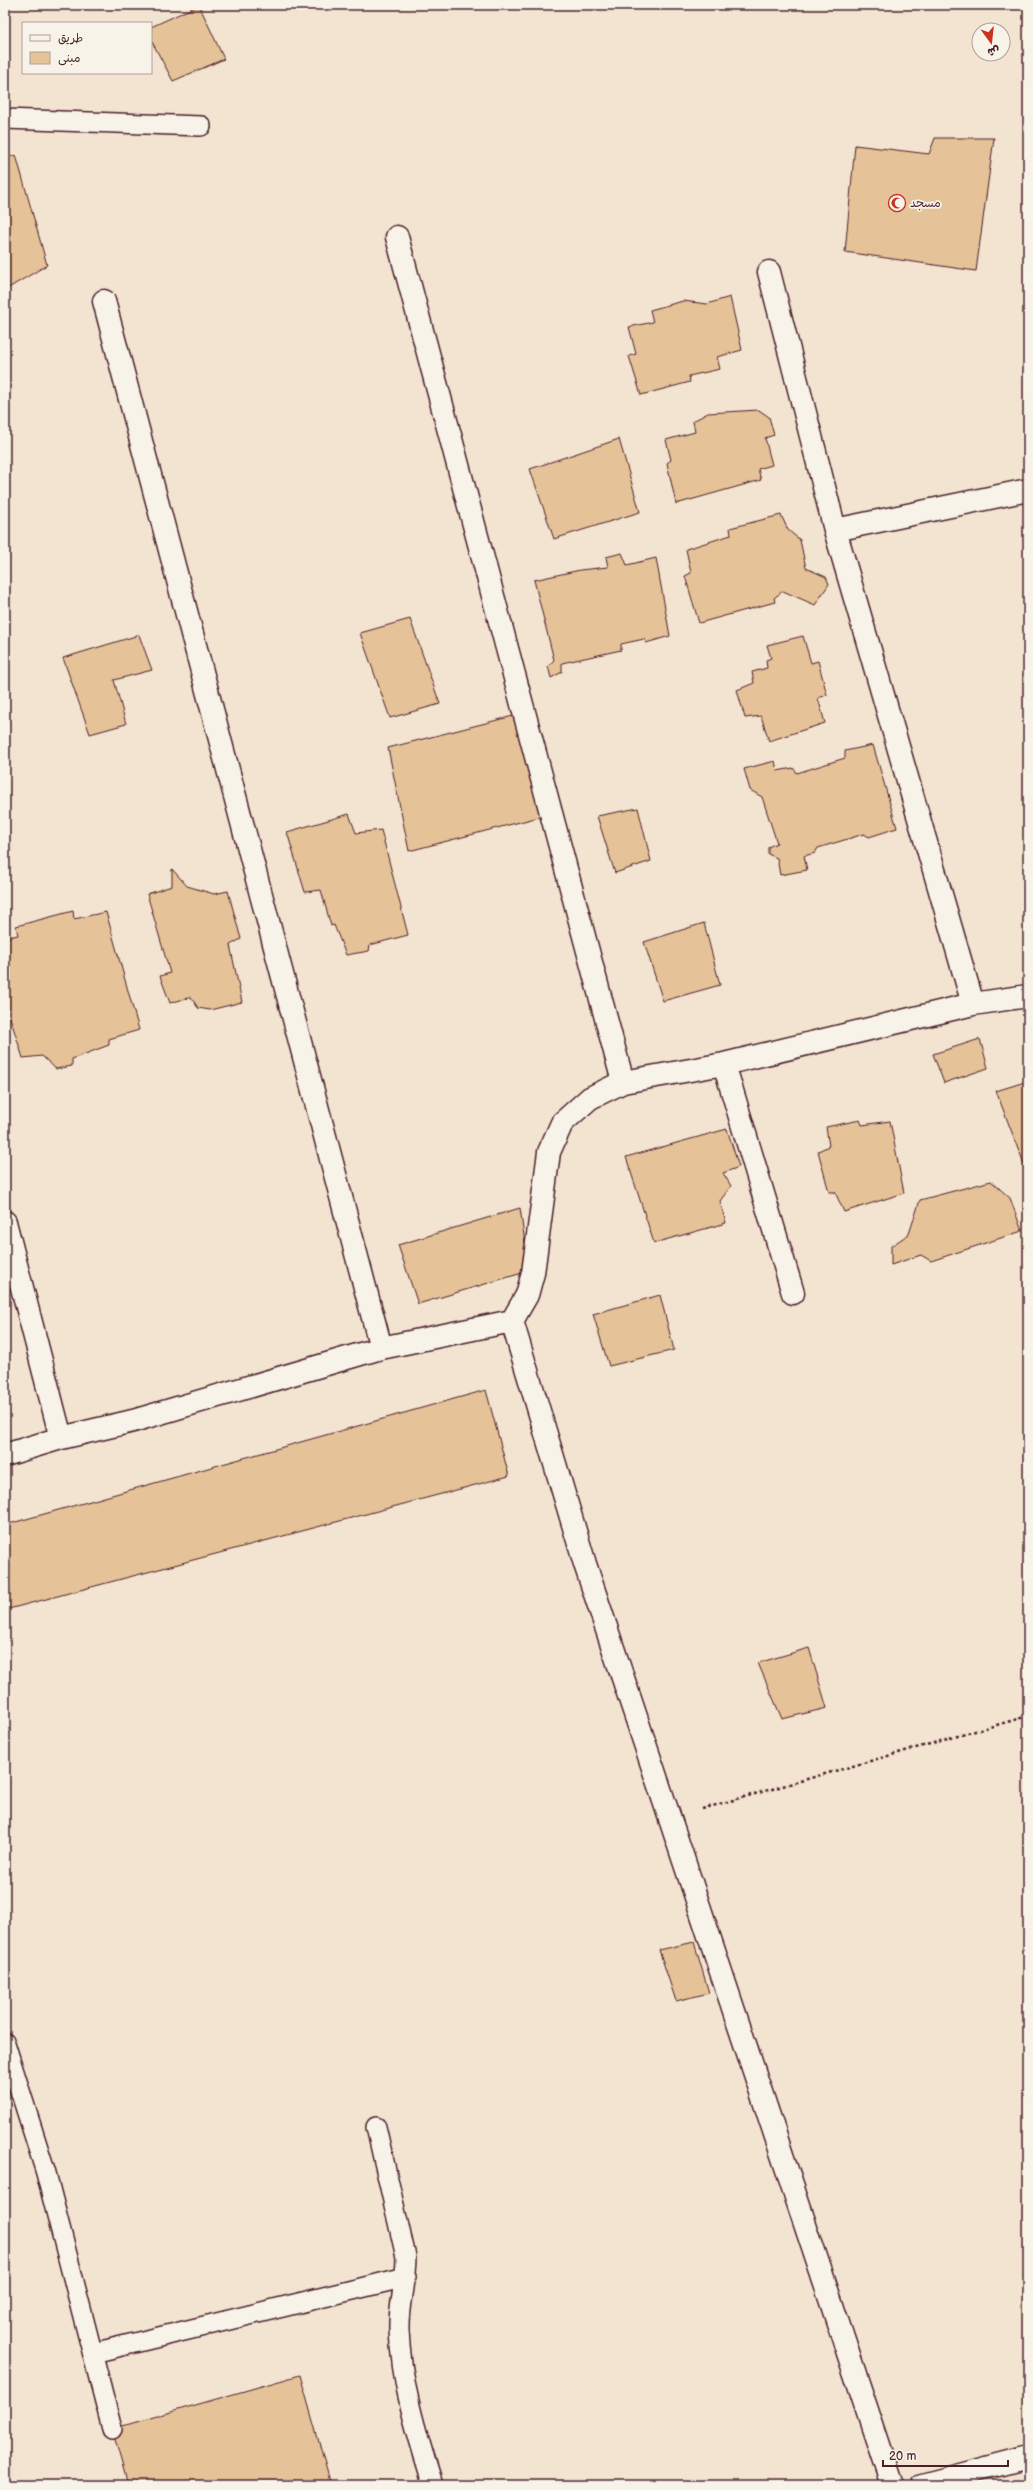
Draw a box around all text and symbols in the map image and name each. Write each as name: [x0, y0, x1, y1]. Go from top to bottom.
legend: [22, 22, 152, 74]
north arrow: [971, 22, 1011, 62]
text: طريق: [58, 31, 83, 46]
text: ش: [986, 43, 1001, 59]
text: مبنى: [58, 51, 81, 66]
mosque icon: مسجد: [887, 193, 907, 213]
place label: مسجد: [910, 196, 941, 211]
scale bar: [883, 2442, 1008, 2468]
text: 20 m: [889, 2449, 916, 2464]

